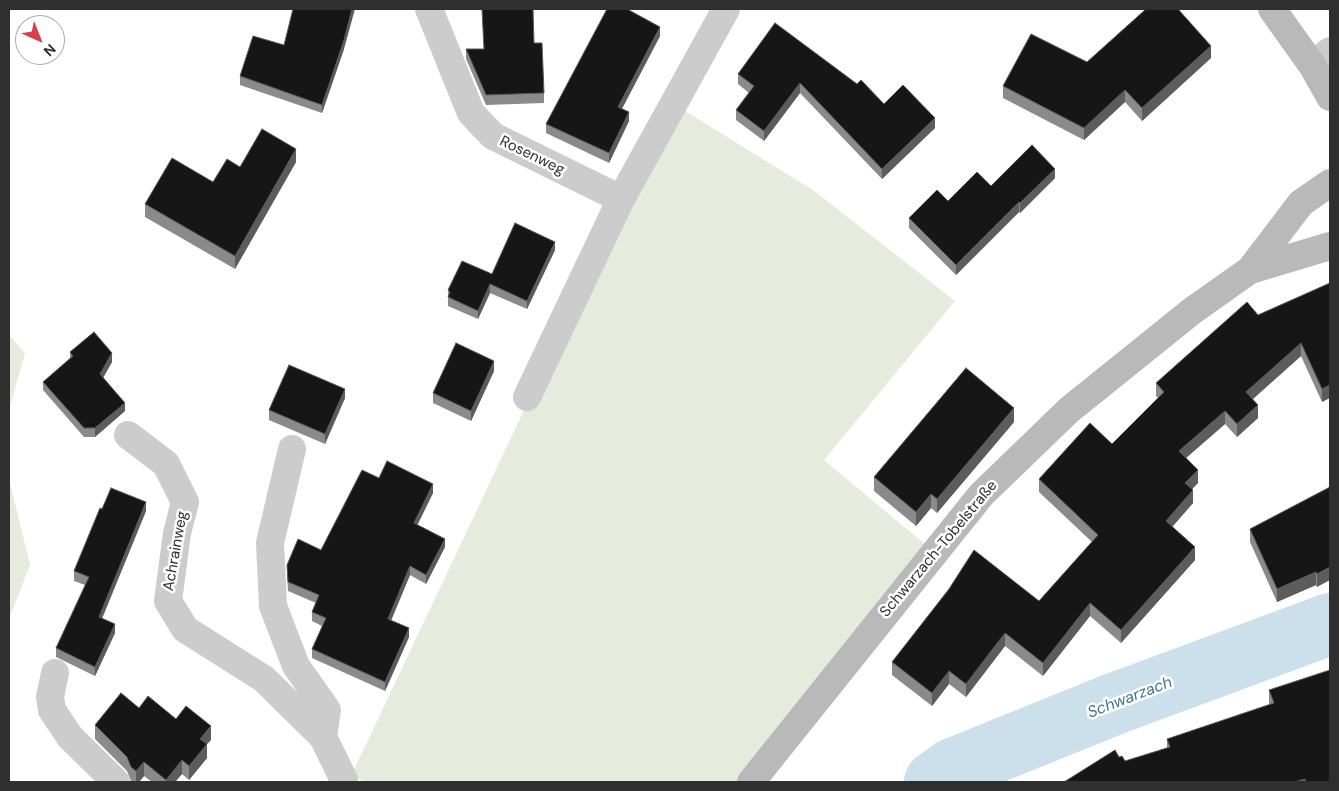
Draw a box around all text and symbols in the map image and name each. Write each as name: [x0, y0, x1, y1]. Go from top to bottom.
north arrow: [15, 15, 65, 65]
text: N: [40, 40, 60, 60]
street label: Rosenweg: [497, 133, 567, 179]
street label: Schwarzach-Tobelstraße: [877, 477, 1001, 621]
street label: Achrainweg: [160, 510, 192, 592]
water label: Schwarzach: [1085, 673, 1175, 723]

